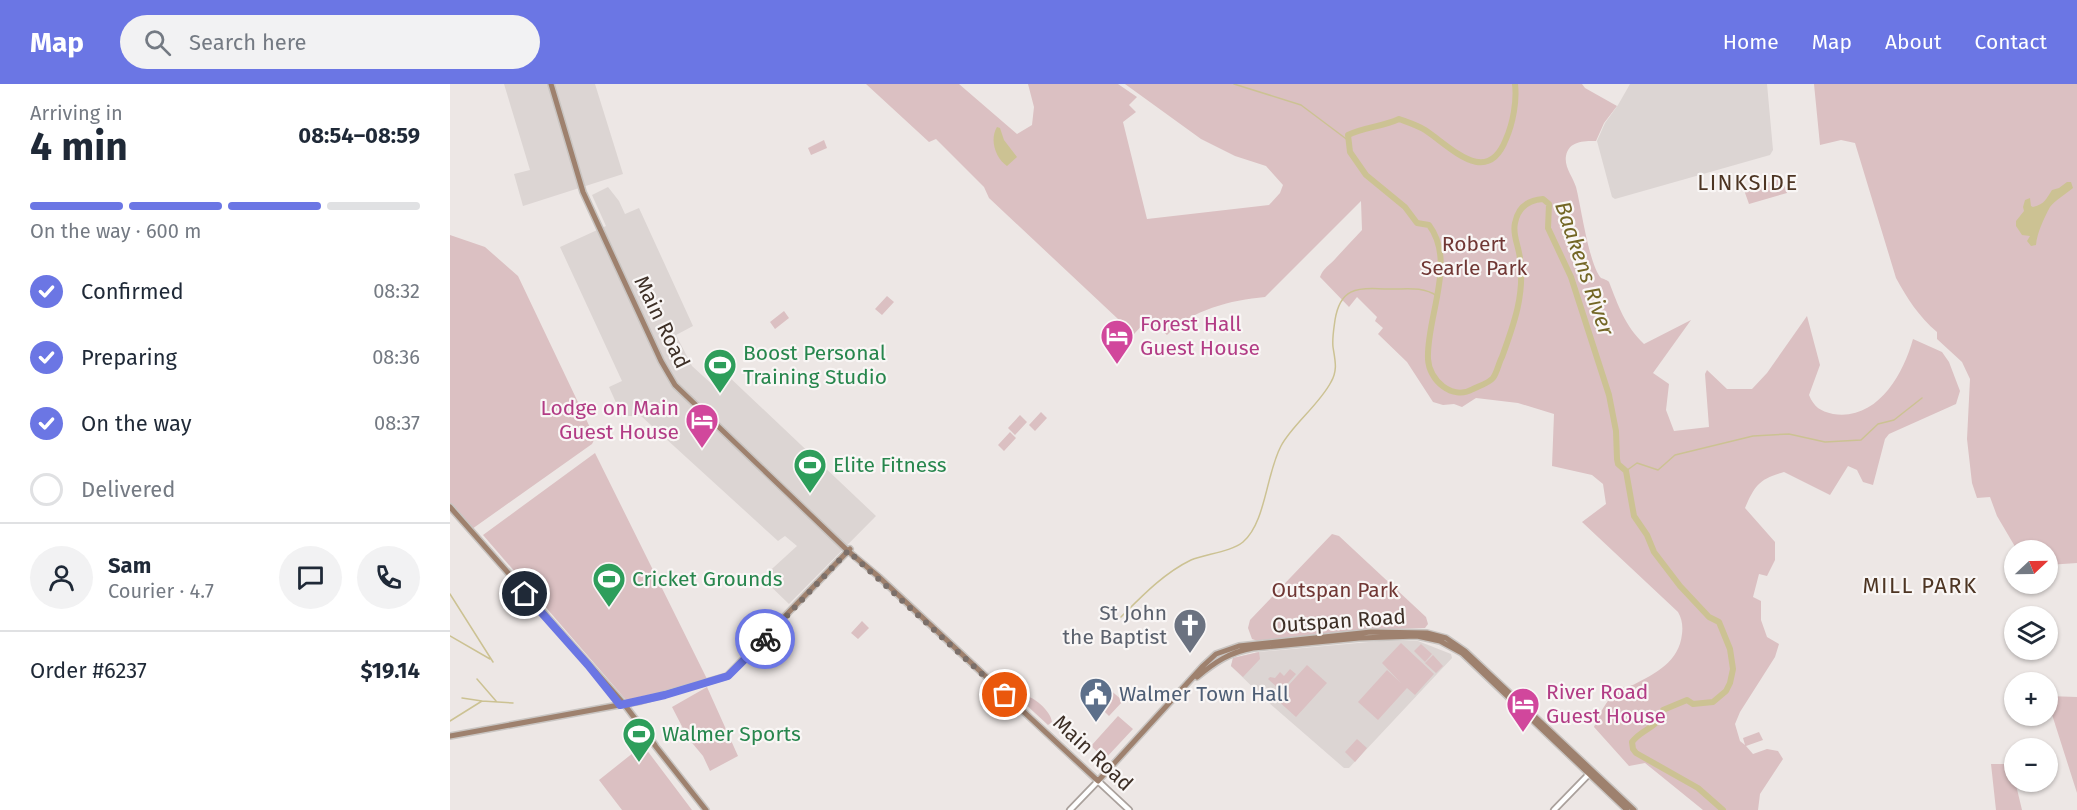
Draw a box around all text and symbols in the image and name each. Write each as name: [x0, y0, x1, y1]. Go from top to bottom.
search box: [120, 15, 540, 69]
text: Map: [30, 26, 84, 59]
icon: search: [141, 26, 174, 59]
text: Search here: [189, 29, 307, 56]
text: Home: [1723, 29, 1779, 55]
text: Map: [1812, 29, 1852, 55]
text: About: [1885, 29, 1942, 55]
text: Contact: [1975, 29, 2047, 55]
text: Arriving in: [30, 101, 123, 125]
text: 08:54–08:59: [298, 122, 420, 149]
text: 4 min: [30, 124, 128, 170]
district label: LINKSIDE: [1697, 169, 1799, 196]
water label: Baakens River: [1549, 198, 1620, 339]
text: On the way · 600 m: [30, 219, 201, 243]
park label: Robert Searle Park: [1421, 231, 1528, 281]
street label: Main Road: [628, 271, 696, 373]
icon: check: [30, 275, 63, 308]
text: Confirmed: [81, 278, 184, 305]
text: 08:32: [373, 279, 420, 303]
place label: Forest Hall Guest House: [1140, 311, 1260, 361]
hotel icon: Forest Hall Guest House: [1099, 318, 1135, 365]
place label: Boost Personal Training Studio: [743, 340, 887, 390]
icon: check: [30, 341, 63, 374]
text: Preparing: [81, 344, 177, 371]
text: 08:36: [372, 345, 420, 369]
sports icon: Boost Personal Training Studio: [702, 347, 738, 394]
place label: Lodge on Main Guest House: [541, 395, 679, 445]
hotel icon: Lodge on Main Guest House: [684, 402, 720, 449]
icon: check: [30, 407, 63, 440]
text: On the way: [81, 410, 192, 437]
text: 08:37: [374, 411, 420, 435]
sports icon: Elite Fitness: [792, 447, 828, 494]
place label: Elite Fitness: [833, 452, 947, 478]
text: Delivered: [81, 476, 176, 503]
north arrow: [2004, 540, 2058, 594]
map controls: [2004, 540, 2058, 792]
button: person: [30, 546, 93, 609]
button: chat: [279, 546, 342, 609]
button: phone: [357, 546, 420, 609]
text: Sam: [108, 552, 151, 579]
sports icon: Cricket Grounds: [591, 561, 627, 608]
place label: Cricket Grounds: [632, 566, 783, 592]
pin: [499, 568, 550, 619]
district label: MILL PARK: [1862, 572, 1978, 599]
icon: home: [508, 577, 541, 610]
park label: Outspan Park: [1271, 577, 1399, 603]
text: Courier · 4.7: [108, 579, 214, 603]
place label: St John the Baptist: [1063, 600, 1167, 650]
street label: Outspan Road: [1271, 603, 1407, 639]
button: layers: [2004, 606, 2058, 660]
church icon: St John the Baptist: [1172, 607, 1208, 654]
courier: [735, 609, 795, 669]
icon: bike: [749, 623, 782, 656]
text: Order #6237: [30, 657, 147, 684]
text: $19.14: [360, 657, 420, 684]
pin: [979, 669, 1030, 720]
button: +: [2004, 672, 2058, 726]
public building icon: Walmer Town Hall: [1078, 676, 1114, 723]
icon: bag: [988, 678, 1021, 711]
place label: River Road Guest House: [1546, 679, 1666, 729]
place label: Walmer Town Hall: [1119, 681, 1289, 707]
hotel icon: River Road Guest House: [1505, 686, 1541, 733]
street label: Main Road: [1048, 709, 1138, 797]
sports icon: Walmer Sports: [621, 716, 657, 763]
place label: Walmer Sports: [662, 721, 801, 747]
button: −: [2004, 738, 2058, 792]

